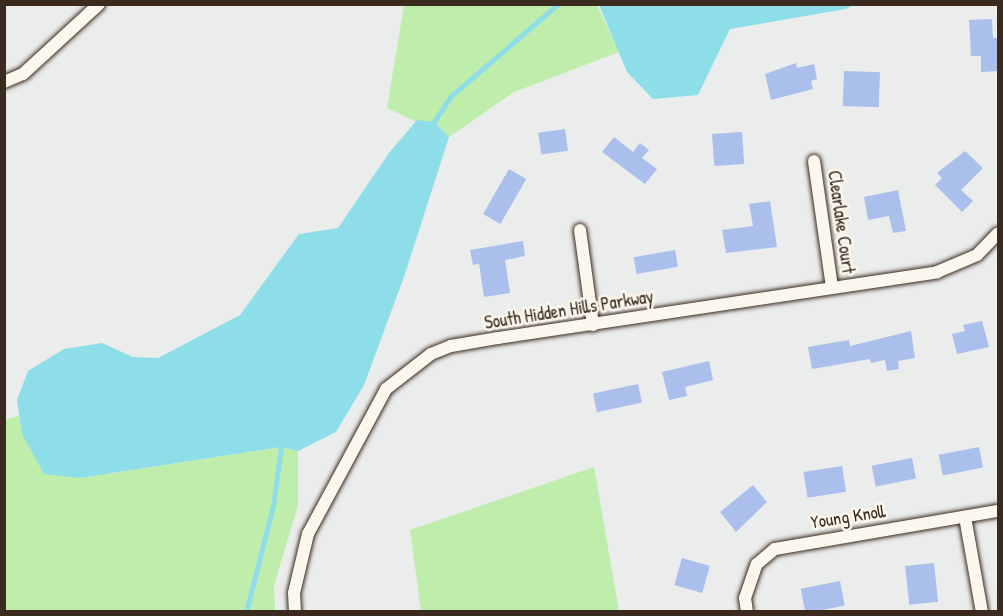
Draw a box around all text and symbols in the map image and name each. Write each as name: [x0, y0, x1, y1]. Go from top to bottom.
street label: Clearlake Court: [823, 169, 859, 275]
street label: South Hidden Hills Parkway: [483, 286, 655, 334]
street label: Young Knoll: [809, 500, 887, 534]

